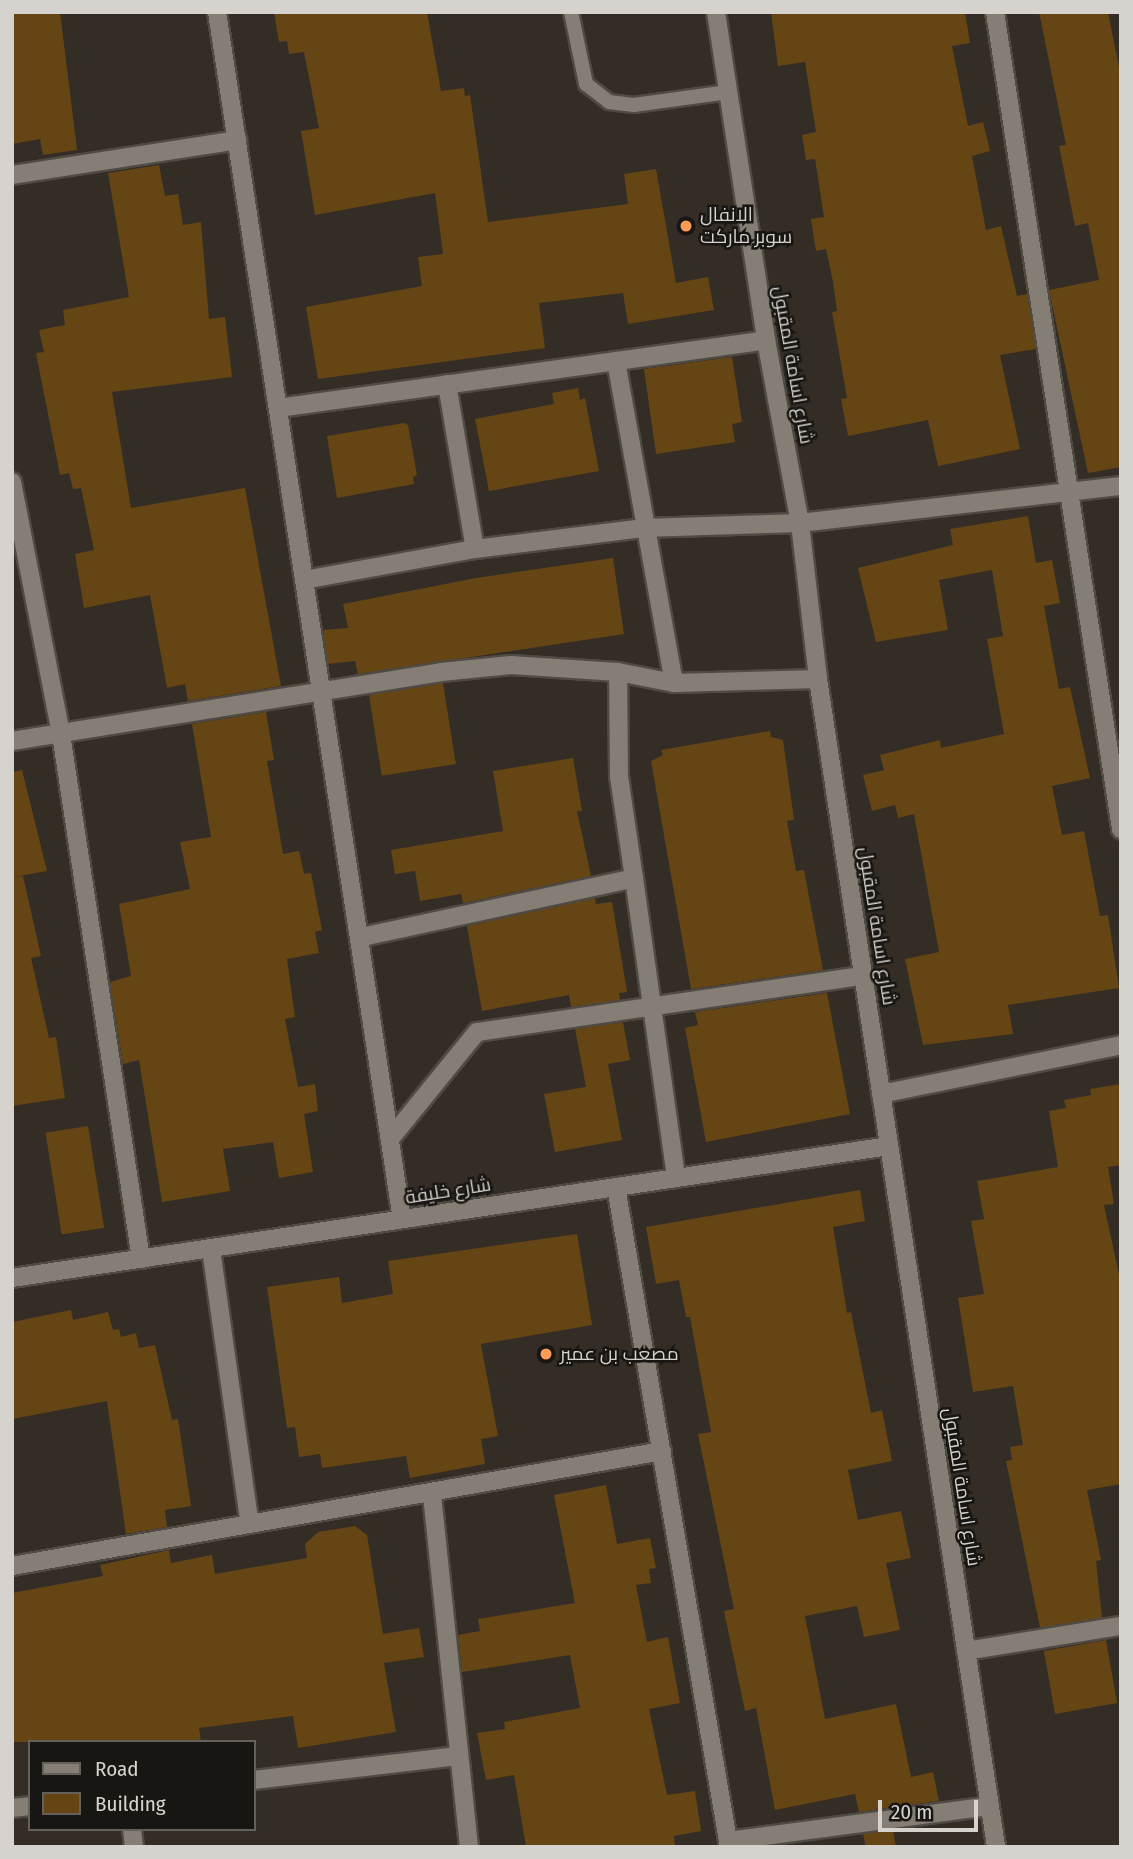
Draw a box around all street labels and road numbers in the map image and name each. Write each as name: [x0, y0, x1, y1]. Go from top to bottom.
street label: شارع اسامة المقبول: [768, 284, 818, 446]
street label: شارع اسامة المقبول: [853, 845, 901, 1007]
street label: شارع خليفة: [404, 1173, 492, 1209]
street label: شارع اسامة المقبول: [938, 1406, 986, 1568]

